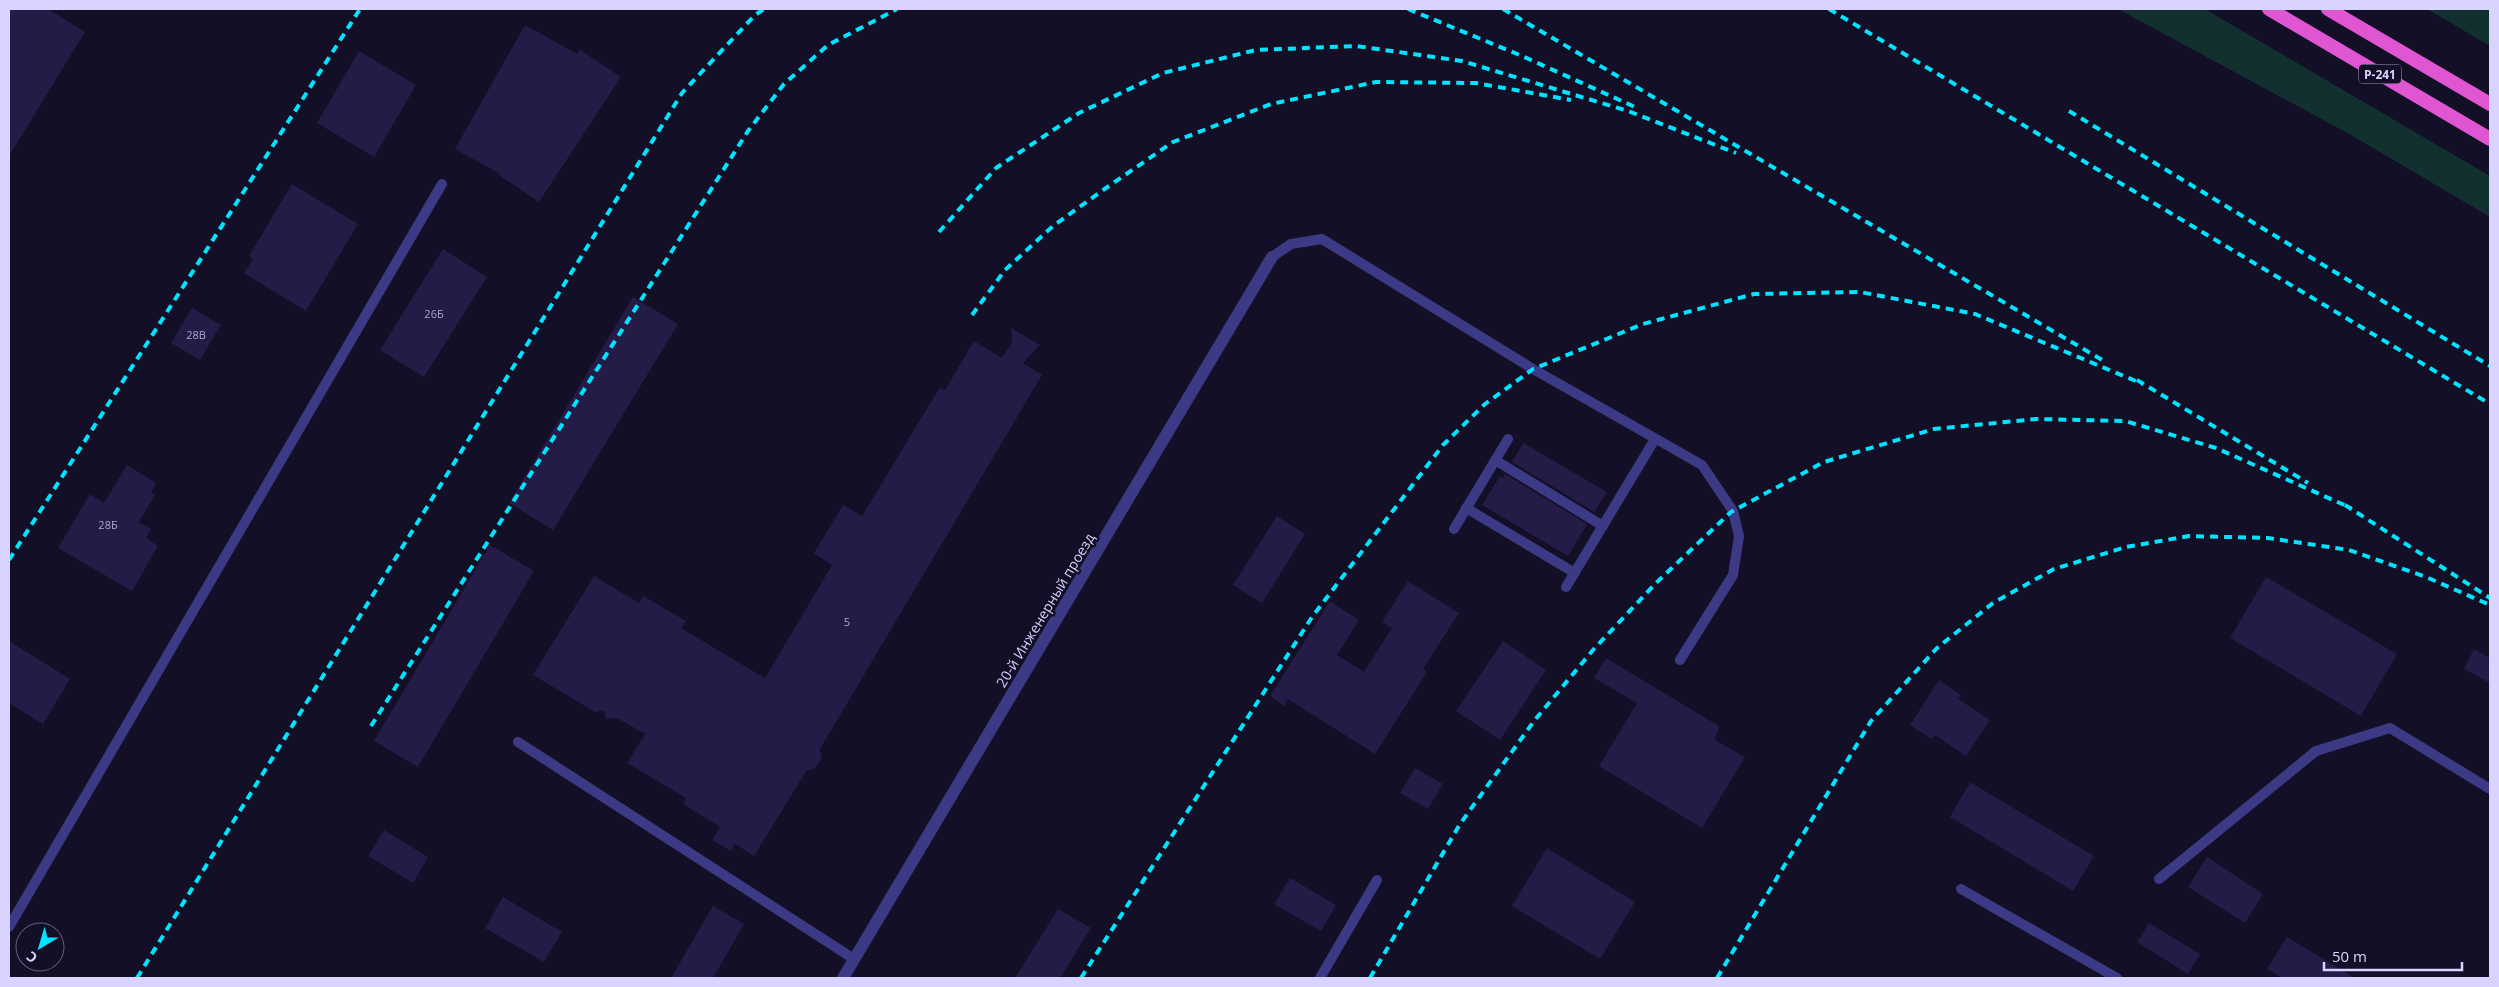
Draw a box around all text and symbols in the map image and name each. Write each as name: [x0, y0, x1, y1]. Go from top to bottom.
road number: Р-241: [2359, 64, 2401, 84]
house number: 26Б: [424, 306, 444, 321]
house number: 28В: [186, 327, 206, 342]
house number: 28Б: [98, 517, 118, 532]
street label: 20-й Инженерный проезд: [991, 529, 1099, 691]
house number: 5: [844, 614, 850, 629]
north arrow: [15, 922, 65, 972]
scale bar: [2324, 940, 2462, 972]
text: 50 m: [2332, 946, 2367, 966]
text: С: [22, 947, 41, 968]

